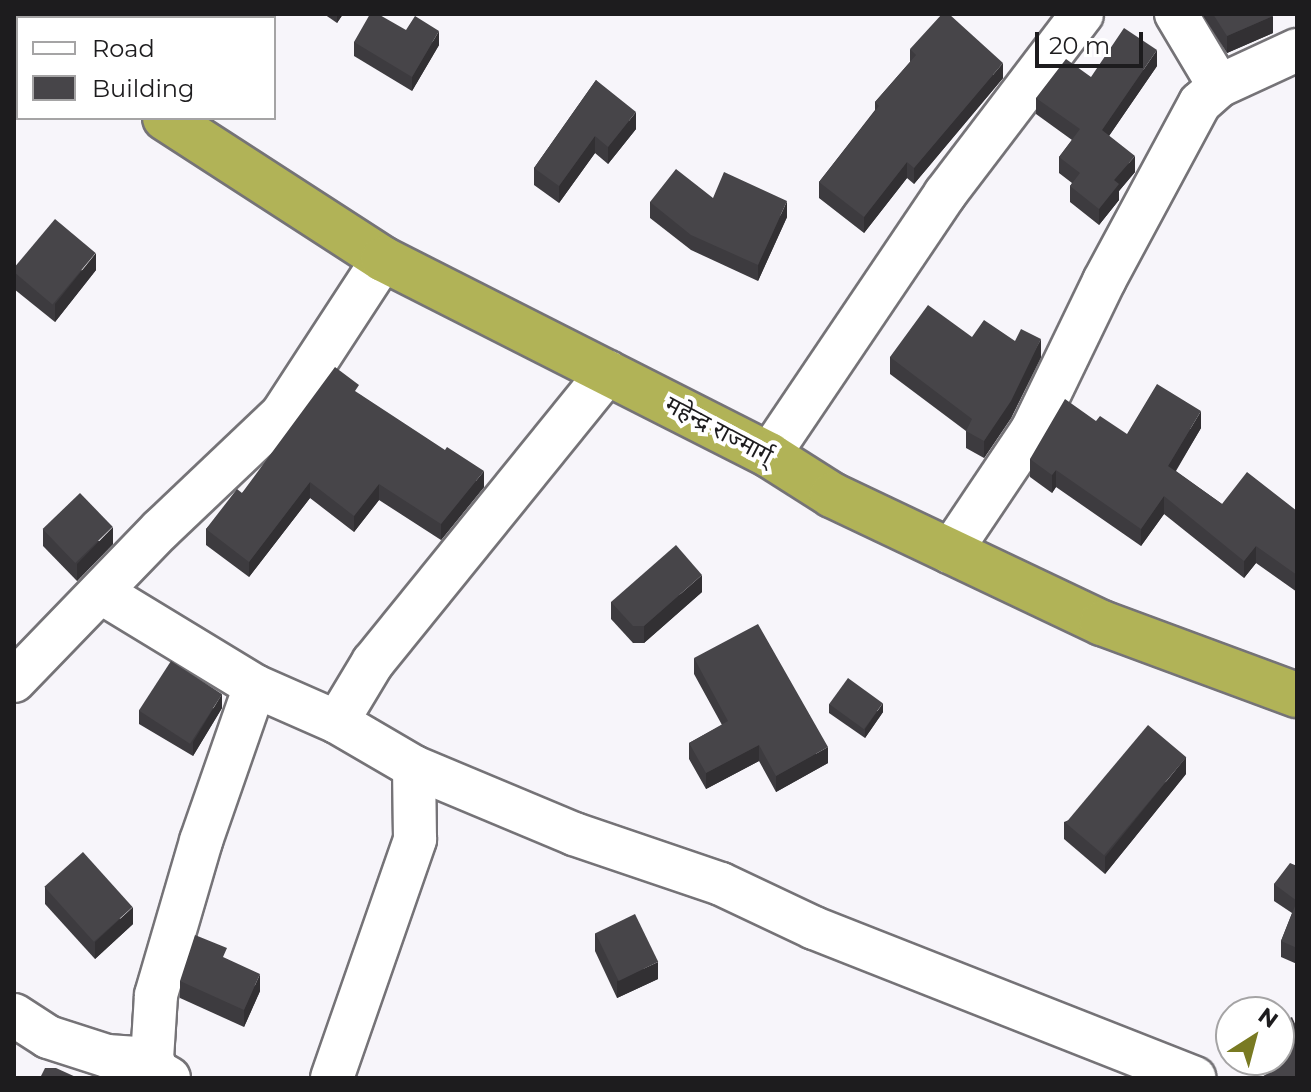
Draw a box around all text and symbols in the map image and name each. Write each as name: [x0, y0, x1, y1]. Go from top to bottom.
legend: [16, 16, 276, 120]
scale bar: [1039, 16, 1147, 66]
text: 20 m: [1049, 31, 1110, 60]
text: Road: [92, 34, 155, 63]
text: Building: [92, 74, 195, 103]
street label: महेन्द्र राज्मार्ग्: [660, 390, 778, 470]
north arrow: [1215, 996, 1295, 1076]
text: N: [1253, 1002, 1283, 1034]

